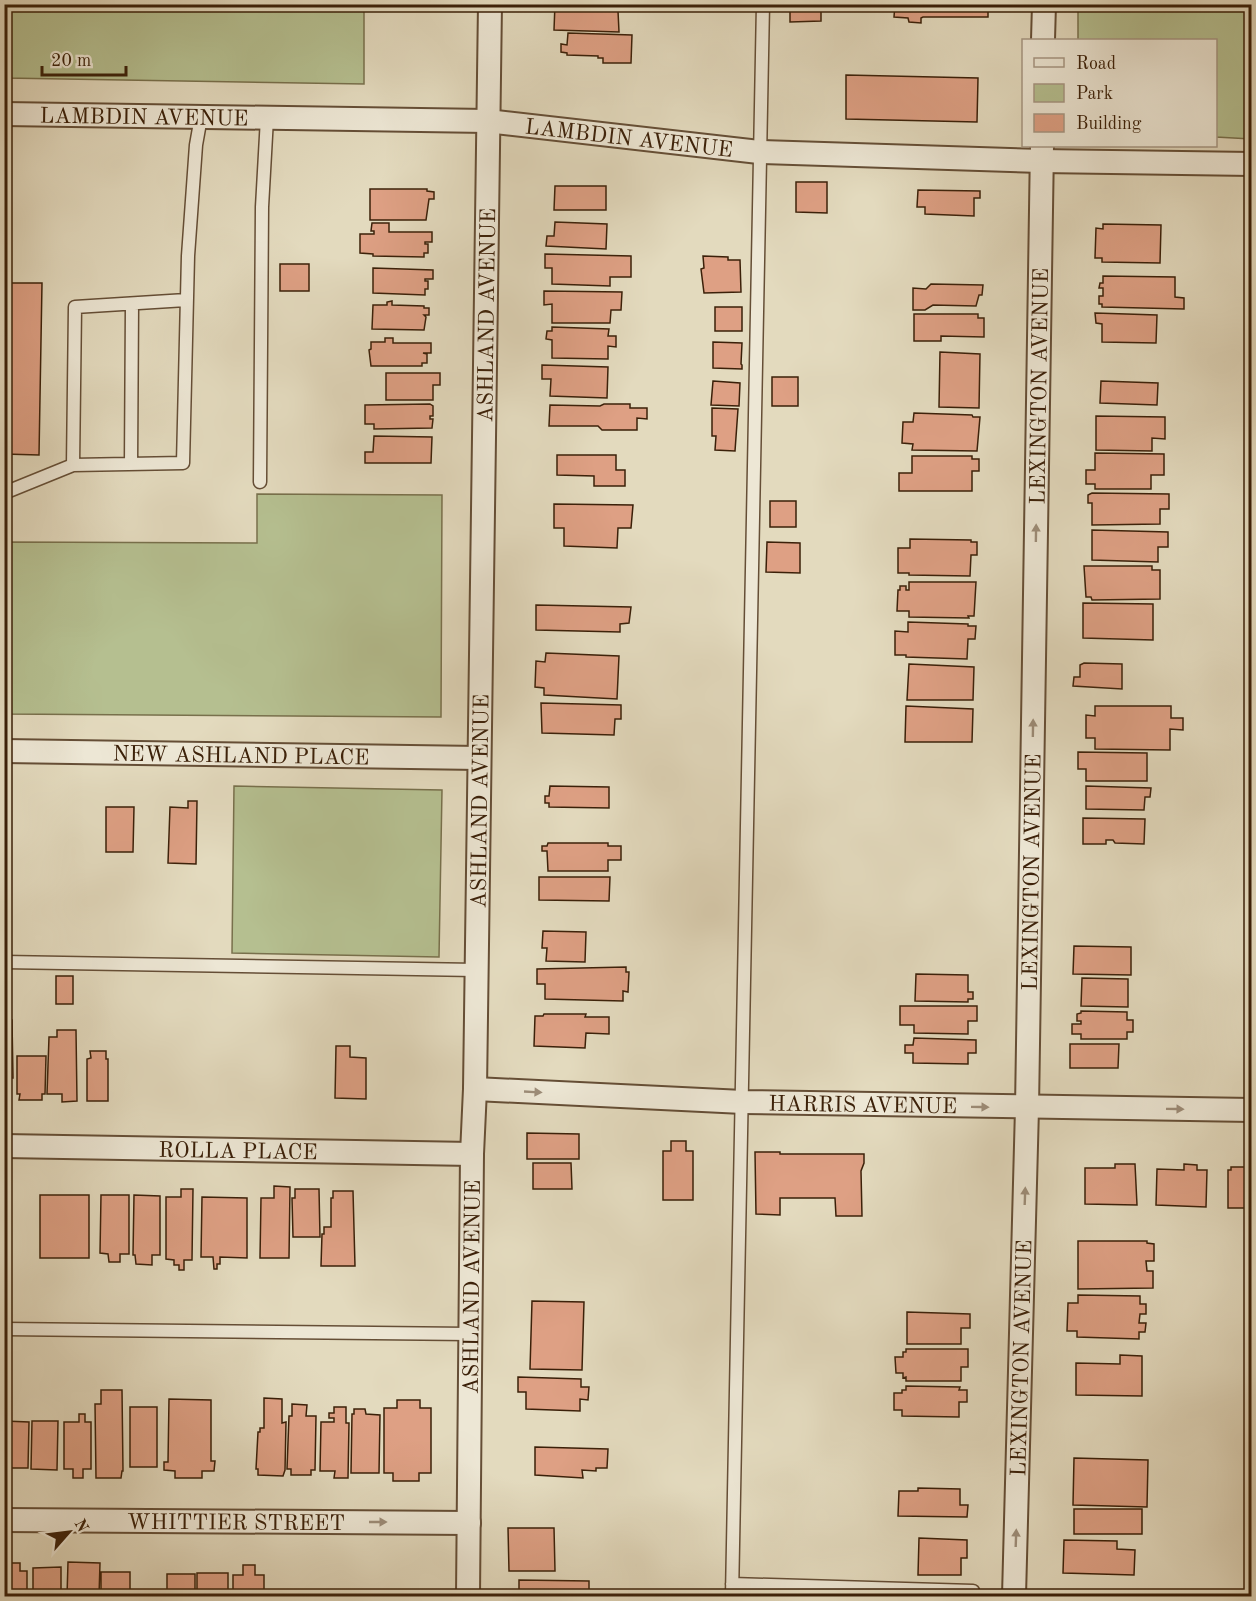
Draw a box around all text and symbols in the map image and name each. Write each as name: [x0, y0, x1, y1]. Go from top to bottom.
scale bar: [42, 39, 126, 77]
legend: [1022, 39, 1217, 147]
text: 20 m: [51, 52, 91, 70]
text: Road: [1076, 55, 1116, 73]
text: Park: [1076, 85, 1113, 103]
street label: LAMBDIN AVENUE: [39, 106, 249, 131]
text: Building: [1076, 115, 1142, 133]
street label: LAMBDIN AVENUE: [524, 116, 734, 162]
street label: ASHLAND AVENUE: [475, 208, 500, 423]
street label: LEXINGTON AVENUE: [1027, 268, 1053, 505]
one-way arrow: [1031, 524, 1041, 543]
street label: ASHLAND AVENUE: [468, 694, 493, 908]
one-way arrow: [1028, 719, 1038, 738]
street label: NEW ASHLAND PLACE: [112, 744, 370, 769]
street label: LEXINGTON AVENUE: [1020, 754, 1046, 991]
one-way arrow: [524, 1087, 543, 1096]
street label: HARRIS AVENUE: [768, 1093, 957, 1118]
one-way arrow: [970, 1102, 989, 1112]
one-way arrow: [1165, 1105, 1184, 1114]
street label: ROLLA PLACE: [158, 1140, 318, 1164]
street label: ASHLAND AVENUE: [461, 1180, 485, 1394]
one-way arrow: [1020, 1187, 1030, 1206]
street label: LEXINGTON AVENUE: [1008, 1239, 1036, 1477]
north arrow: [39, 1502, 99, 1562]
street label: WHITTIER STREET: [127, 1512, 345, 1535]
text: N: [71, 1517, 91, 1536]
one-way arrow: [368, 1517, 387, 1527]
one-way arrow: [1011, 1529, 1020, 1548]

